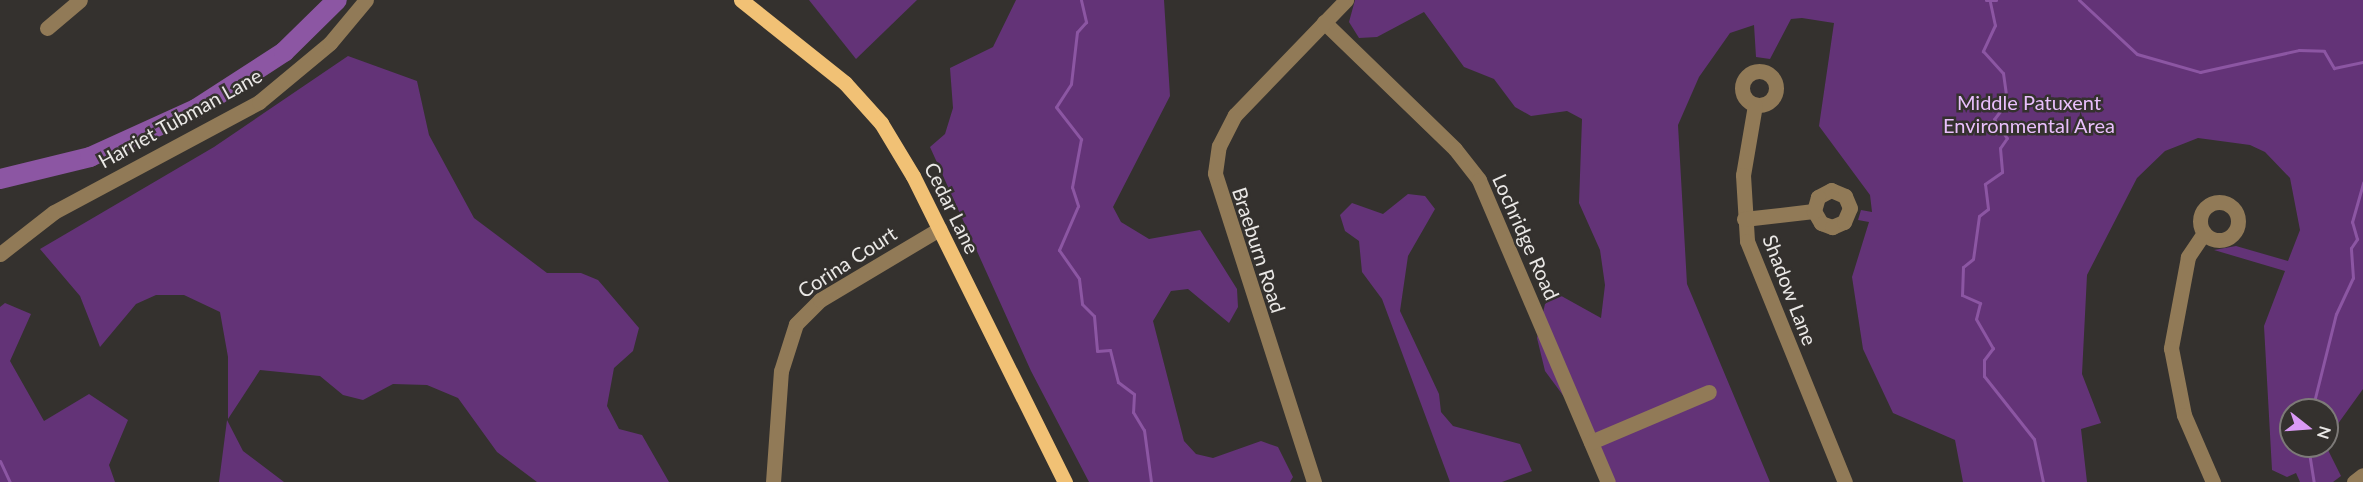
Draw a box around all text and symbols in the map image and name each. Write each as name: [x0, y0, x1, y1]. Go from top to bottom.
street label: Harriet Tubman Lane: [94, 63, 266, 173]
park label: Middle Patuxent Environmental Area: [1943, 90, 2115, 137]
street label: Cedar Lane: [919, 158, 985, 258]
street label: Lochridge Road: [1488, 170, 1564, 304]
street label: Braeburn Road: [1227, 184, 1291, 316]
street label: Corina Court: [793, 221, 901, 303]
street label: Shadow Lane: [1758, 231, 1822, 349]
north arrow: [2279, 398, 2339, 458]
text: N: [2314, 424, 2336, 441]

